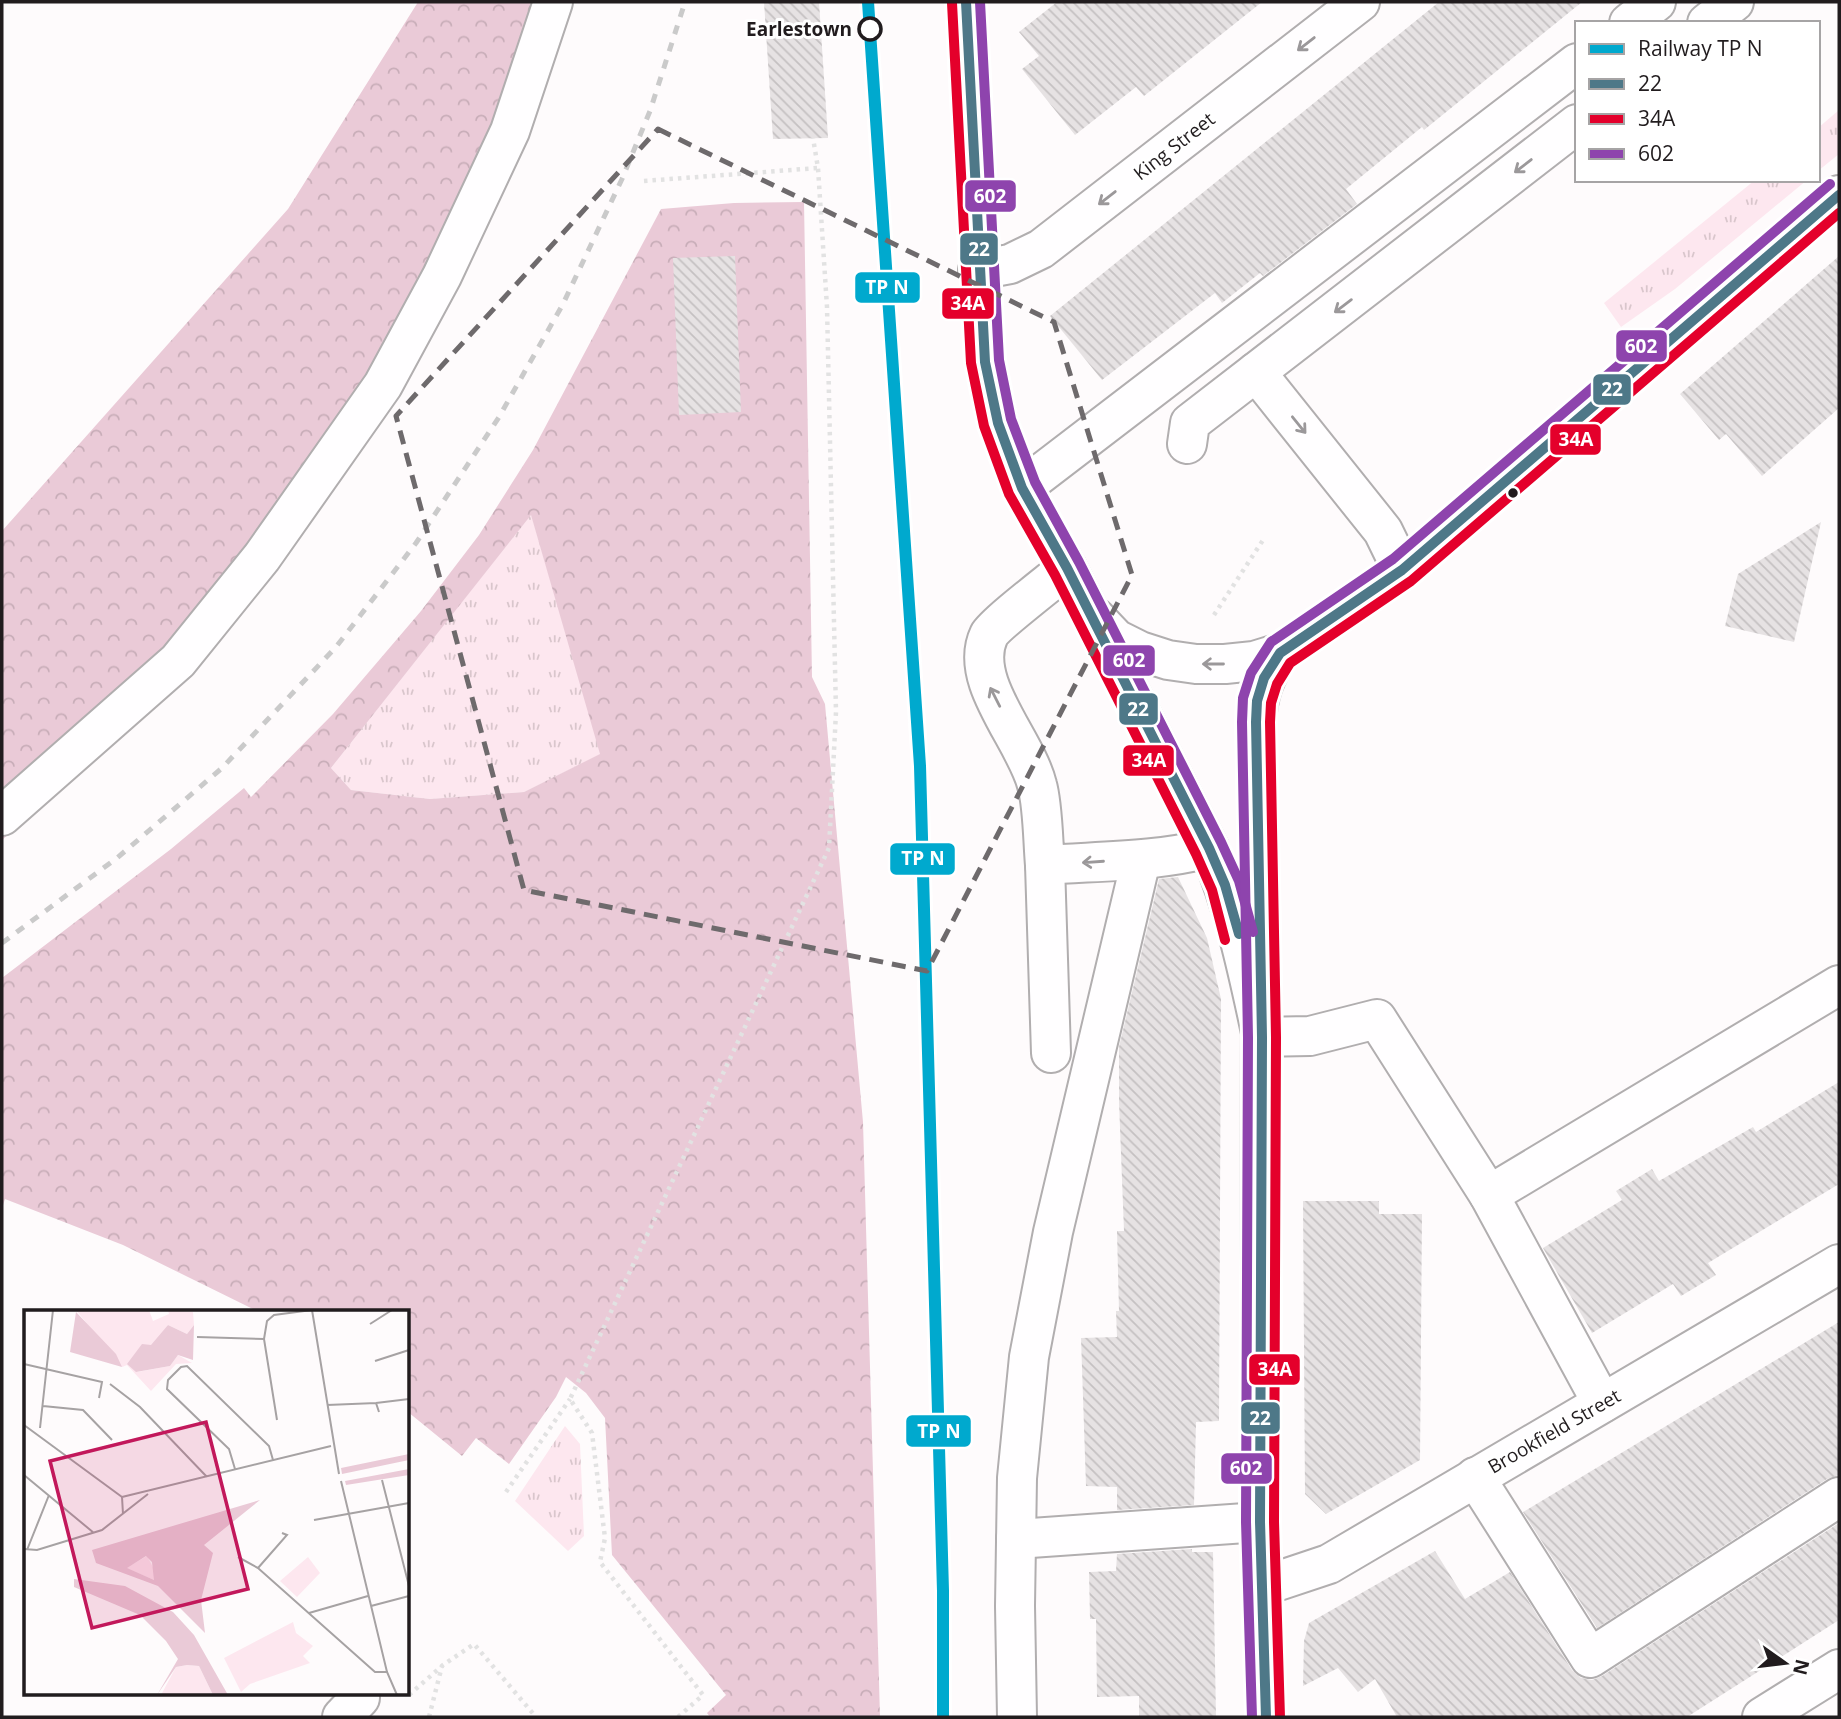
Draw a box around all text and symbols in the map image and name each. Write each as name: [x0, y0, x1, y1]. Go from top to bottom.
place label: Earlestown: [746, 16, 852, 42]
marker: Earlestown: [858, 17, 882, 41]
legend: [1575, 21, 1820, 182]
text: Railway TP N: [1638, 34, 1763, 62]
one-way arrow: [1298, 36, 1316, 51]
text: 22: [1638, 69, 1662, 97]
text: 34A: [1638, 104, 1676, 132]
street label: King Street: [1128, 106, 1220, 186]
text: 602: [1638, 139, 1674, 167]
one-way arrow: [1514, 159, 1533, 174]
line badge: 602: [964, 179, 1017, 213]
text: 602: [974, 183, 1006, 209]
one-way arrow: [1099, 190, 1117, 205]
line badge: 22: [959, 232, 999, 266]
text: 22: [968, 236, 990, 262]
line badge: TP N: [854, 271, 921, 304]
text: TP N: [865, 274, 909, 300]
line badge: 34A: [941, 287, 995, 320]
text: 34A: [951, 290, 986, 316]
one-way arrow: [1334, 298, 1353, 313]
line badge: 602: [1615, 329, 1668, 363]
text: 602: [1625, 333, 1657, 359]
line badge: 22: [1592, 373, 1632, 406]
text: 22: [1601, 376, 1623, 402]
one-way arrow: [1291, 415, 1306, 434]
line badge: 34A: [1549, 423, 1602, 456]
text: 34A: [1559, 426, 1594, 452]
unlabelled marker: [1506, 486, 1520, 500]
line badge: 602: [1102, 644, 1156, 677]
text: 602: [1113, 647, 1145, 673]
one-way arrow: [1202, 657, 1225, 671]
one-way arrow: [987, 687, 1001, 708]
line badge: 22: [1118, 692, 1159, 726]
text: 22: [1127, 696, 1149, 722]
line badge: 34A: [1122, 744, 1175, 777]
text: 34A: [1132, 747, 1167, 773]
line badge: TP N: [889, 842, 956, 876]
text: TP N: [901, 845, 945, 871]
one-way arrow: [1083, 856, 1105, 869]
inset map: [24, 1310, 410, 1694]
line badge: 34A: [1248, 1353, 1301, 1386]
text: 34A: [1258, 1356, 1293, 1382]
street label: Brookfield Street: [1483, 1382, 1625, 1480]
line badge: 22: [1240, 1401, 1281, 1435]
text: 22: [1249, 1405, 1271, 1431]
line badge: TP N: [905, 1414, 972, 1448]
text: TP N: [917, 1418, 961, 1444]
line badge: 602: [1220, 1452, 1273, 1485]
text: 602: [1230, 1455, 1262, 1481]
north arrow: [1750, 1628, 1820, 1698]
text: N: [1787, 1656, 1816, 1678]

